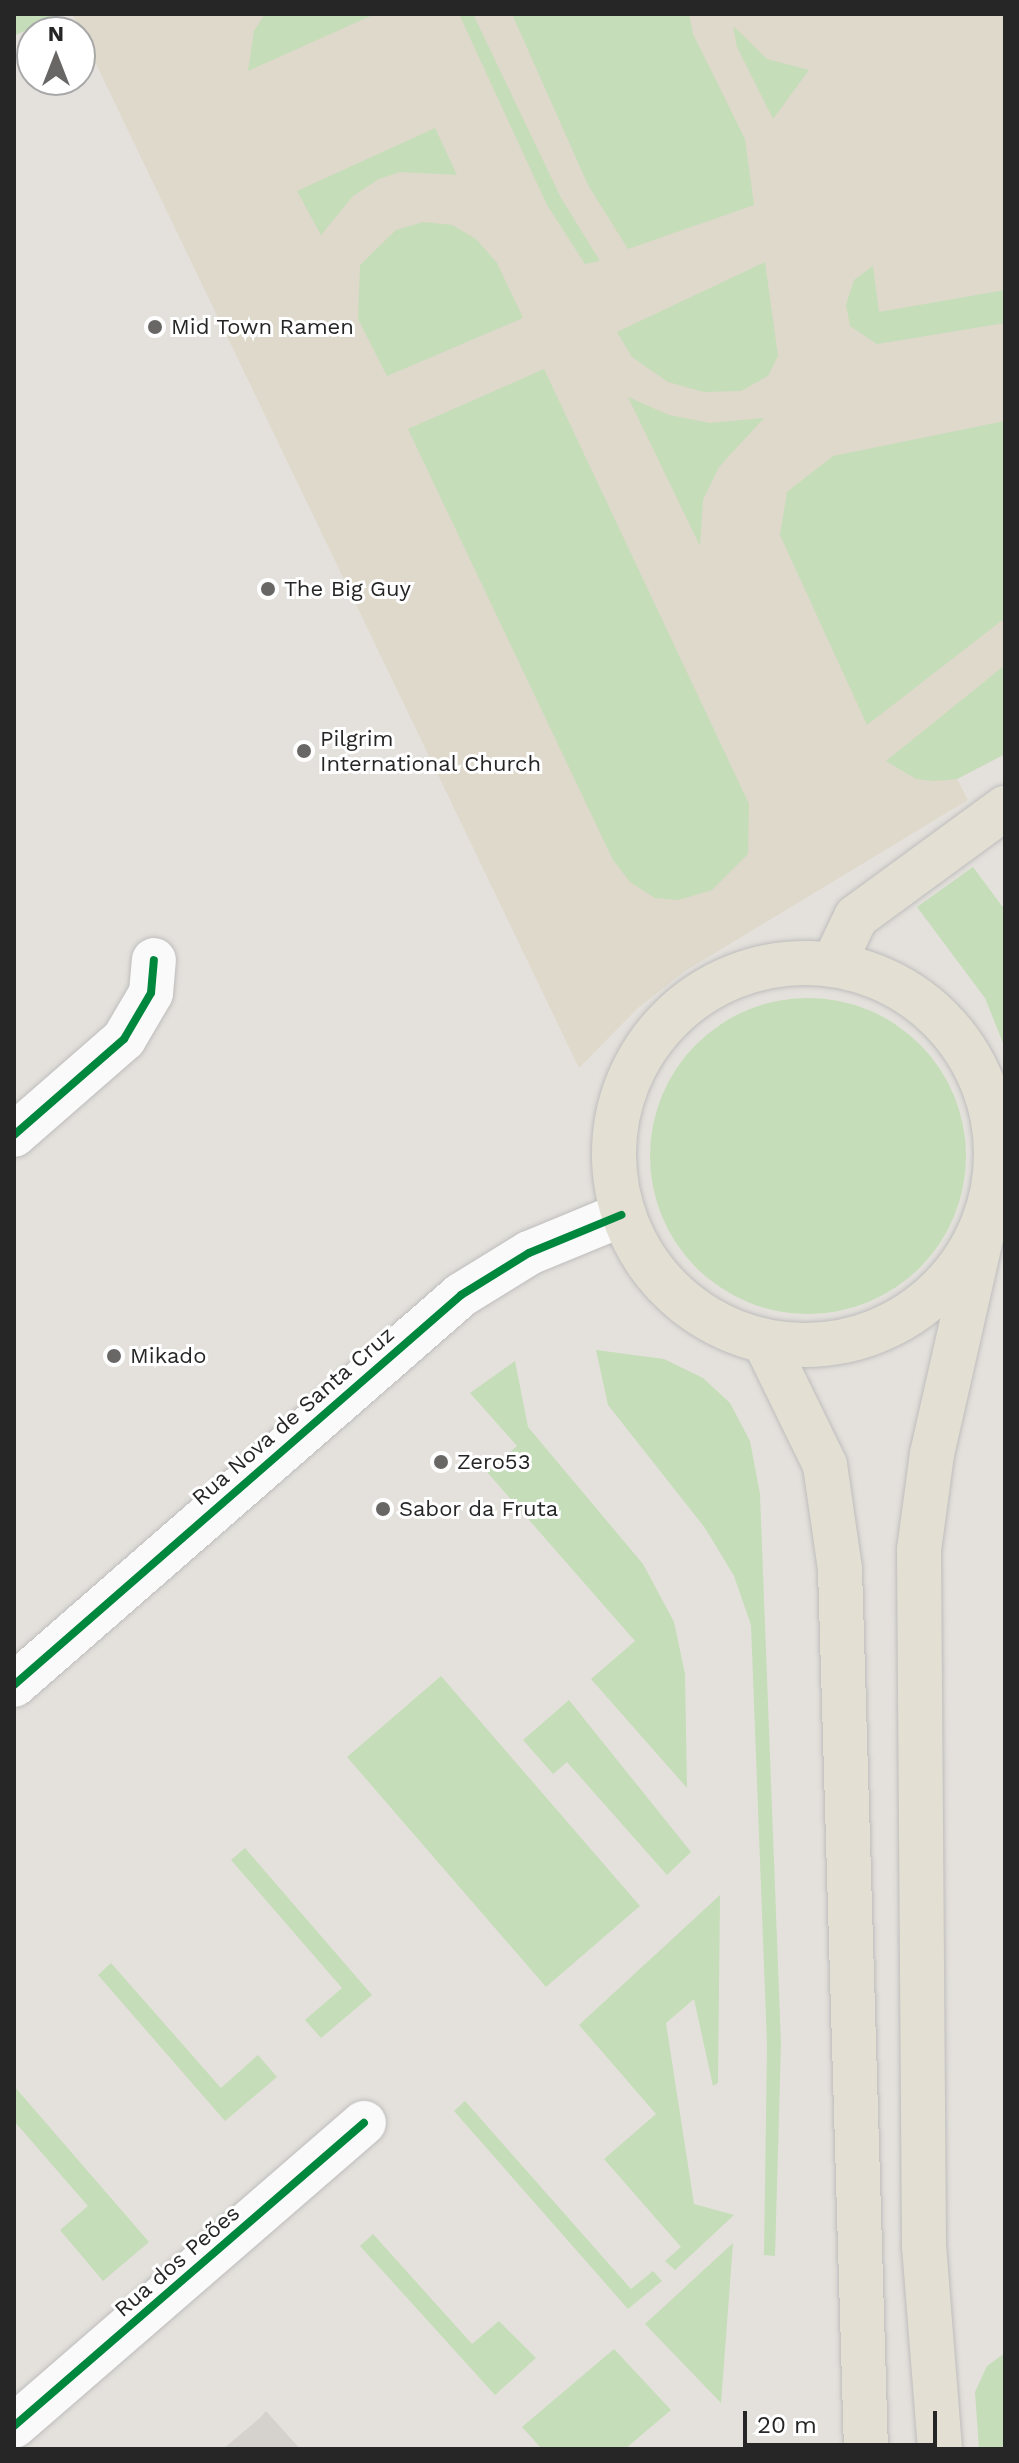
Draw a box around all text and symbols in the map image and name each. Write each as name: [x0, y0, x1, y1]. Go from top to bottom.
north arrow: [16, 16, 96, 96]
text: N: [48, 21, 64, 46]
place label: Mid Town Ramen: [171, 314, 355, 340]
marker: Mid Town Ramen: [146, 318, 164, 336]
place label: The Big Guy: [284, 576, 411, 602]
marker: The Big Guy: [259, 580, 277, 598]
place label: Pilgrim International Church: [320, 725, 542, 776]
marker: Pilgrim International Church: [295, 742, 313, 760]
street label: Rua Nova de Santa Cruz: [186, 1321, 400, 1511]
place label: Mikado: [130, 1343, 206, 1369]
marker: Mikado: [105, 1347, 123, 1365]
place label: Zero53: [457, 1449, 530, 1475]
marker: Zero53: [432, 1453, 450, 1471]
place label: Sabor da Fruta: [399, 1496, 559, 1522]
marker: Sabor da Fruta: [374, 1500, 392, 1518]
street label: Rua dos Peões: [109, 2199, 245, 2323]
scale bar: [747, 2395, 941, 2445]
text: 20 m: [757, 2411, 817, 2439]

